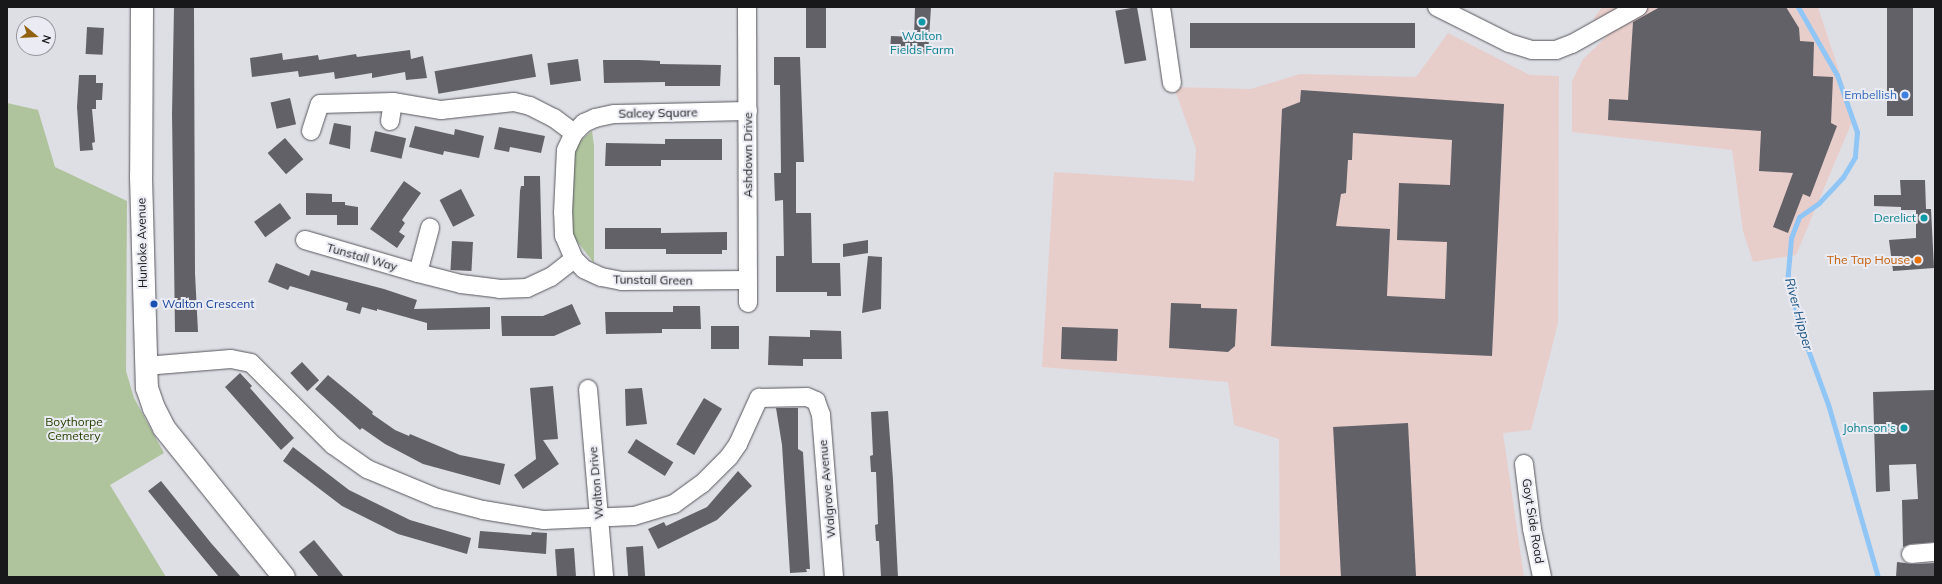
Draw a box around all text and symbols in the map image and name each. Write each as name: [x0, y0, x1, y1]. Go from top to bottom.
north arrow: [16, 16, 56, 56]
marker: Walton Fields Farm: [917, 17, 927, 27]
place label: Walton Fields Farm: [890, 29, 954, 57]
text: N: [39, 33, 54, 46]
place label: Embellish: [1844, 88, 1897, 102]
marker: Embellish: [1900, 90, 1910, 100]
street label: Salcey Square: [618, 105, 698, 121]
street label: Ashdown Drive: [741, 112, 755, 198]
street label: Hunloke Avenue: [134, 198, 150, 288]
place label: Derelict: [1874, 211, 1916, 225]
marker: Derelict: [1919, 213, 1929, 223]
street label: Tunstall Way: [325, 240, 399, 274]
place label: The Tap House: [1827, 253, 1910, 267]
marker: The Tap House: [1913, 255, 1923, 265]
street label: Tunstall Green: [613, 272, 693, 288]
water label: River Hipper: [1782, 276, 1816, 352]
place label: Walton Crescent: [162, 297, 254, 311]
marker: Walton Crescent: [149, 299, 159, 309]
park label: Boythorpe Cemetery: [45, 415, 103, 443]
place label: Johnson's: [1843, 421, 1896, 435]
marker: Johnson's: [1899, 423, 1909, 433]
street label: Walgrove Avenue: [816, 439, 838, 539]
street label: Walton Drive: [586, 446, 606, 520]
street label: Goyt Side Road: [1519, 477, 1547, 565]

